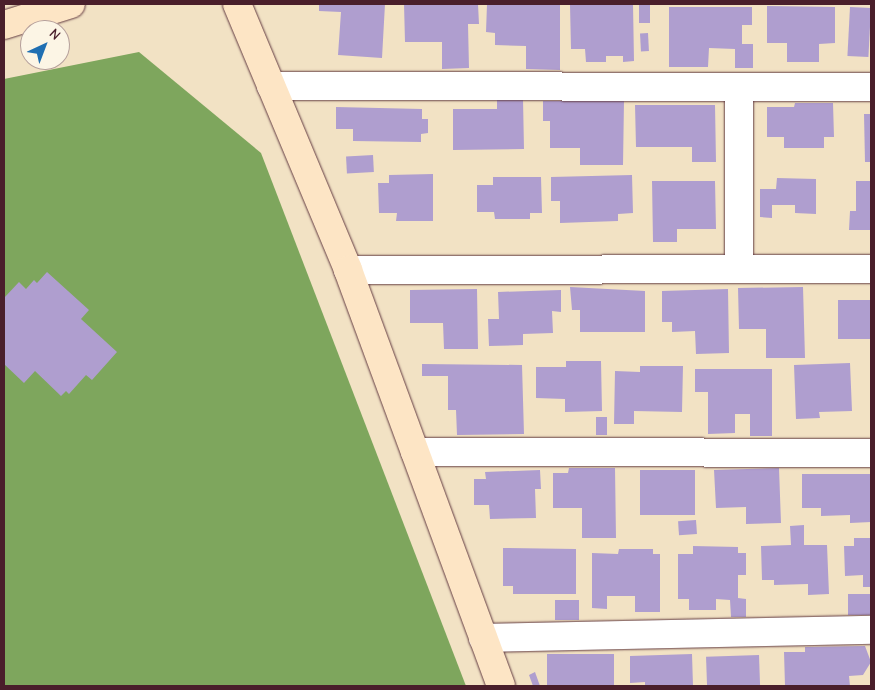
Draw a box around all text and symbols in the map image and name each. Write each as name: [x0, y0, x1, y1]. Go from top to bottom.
north arrow: [20, 20, 70, 70]
text: N: [46, 25, 64, 44]

